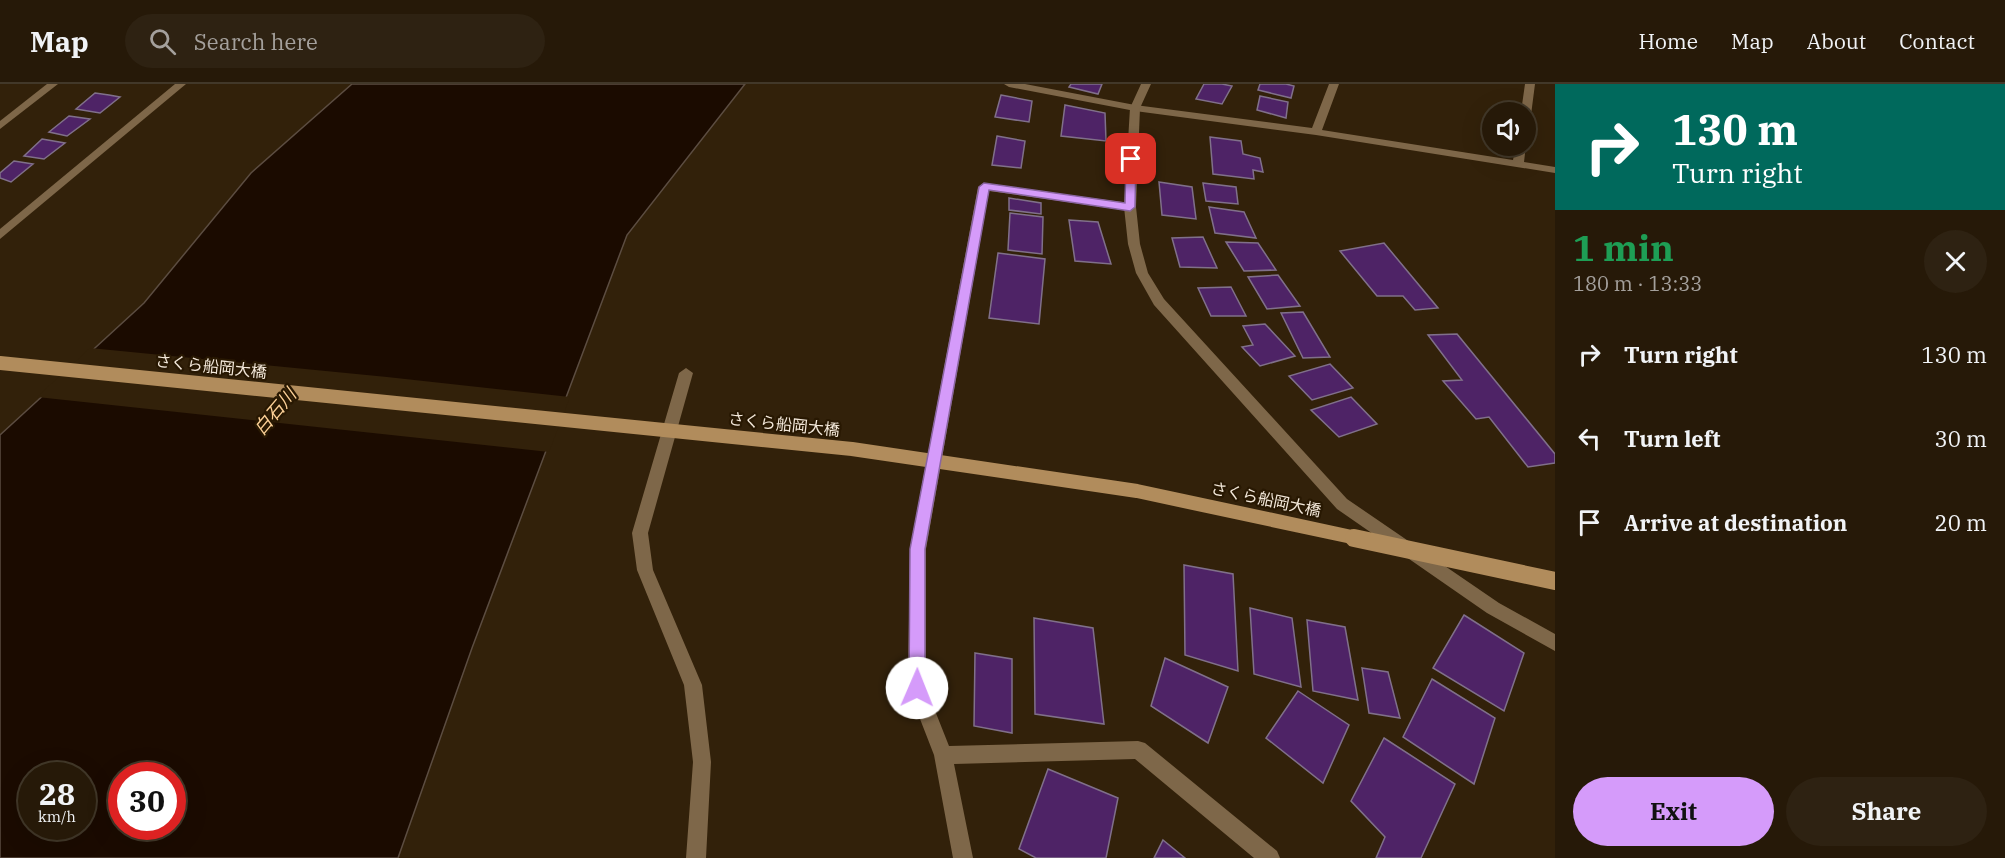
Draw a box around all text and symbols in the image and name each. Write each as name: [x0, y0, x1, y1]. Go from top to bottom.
search box: [125, 14, 545, 68]
text: Map: [30, 23, 89, 60]
icon: search: [146, 25, 179, 58]
text: Search here: [194, 27, 318, 56]
text: Home: [1638, 27, 1698, 55]
text: Map: [1731, 27, 1774, 55]
text: About: [1807, 27, 1866, 55]
text: Contact: [1899, 27, 1975, 55]
map controls: [1482, 102, 1536, 156]
button: sound: [1482, 102, 1536, 156]
text: 130 m: [1672, 102, 1798, 157]
icon: right: [1573, 108, 1651, 186]
pin: [1105, 133, 1156, 184]
icon: arrive: [1114, 142, 1147, 175]
text: Turn right: [1672, 155, 1803, 190]
text: 1 min: [1573, 224, 1674, 271]
button: close: [1924, 230, 1987, 293]
text: 180 m · 13:33: [1573, 270, 1702, 297]
icon: right: [1573, 338, 1606, 371]
text: Turn right: [1624, 340, 1738, 369]
text: 130 m: [1921, 340, 1987, 369]
street label: さくら船岡大橋: [154, 350, 268, 382]
water label: 白石川: [248, 382, 302, 440]
street label: さくら船岡大橋: [727, 408, 841, 440]
icon: left: [1573, 422, 1606, 455]
text: Turn left: [1624, 424, 1720, 453]
text: 30 m: [1935, 424, 1987, 453]
street label: さくら船岡大橋: [1209, 478, 1323, 520]
icon: arrive: [1573, 506, 1606, 539]
text: Arrive at destination: [1624, 508, 1847, 537]
text: 20 m: [1935, 508, 1987, 537]
position arrow: [885, 656, 949, 720]
speed limit sign: 30: [108, 762, 186, 840]
text: 28: [39, 774, 75, 813]
button: Exit: [1573, 777, 1774, 846]
button: Share: [1786, 777, 1987, 846]
text: km/h: [38, 807, 76, 826]

